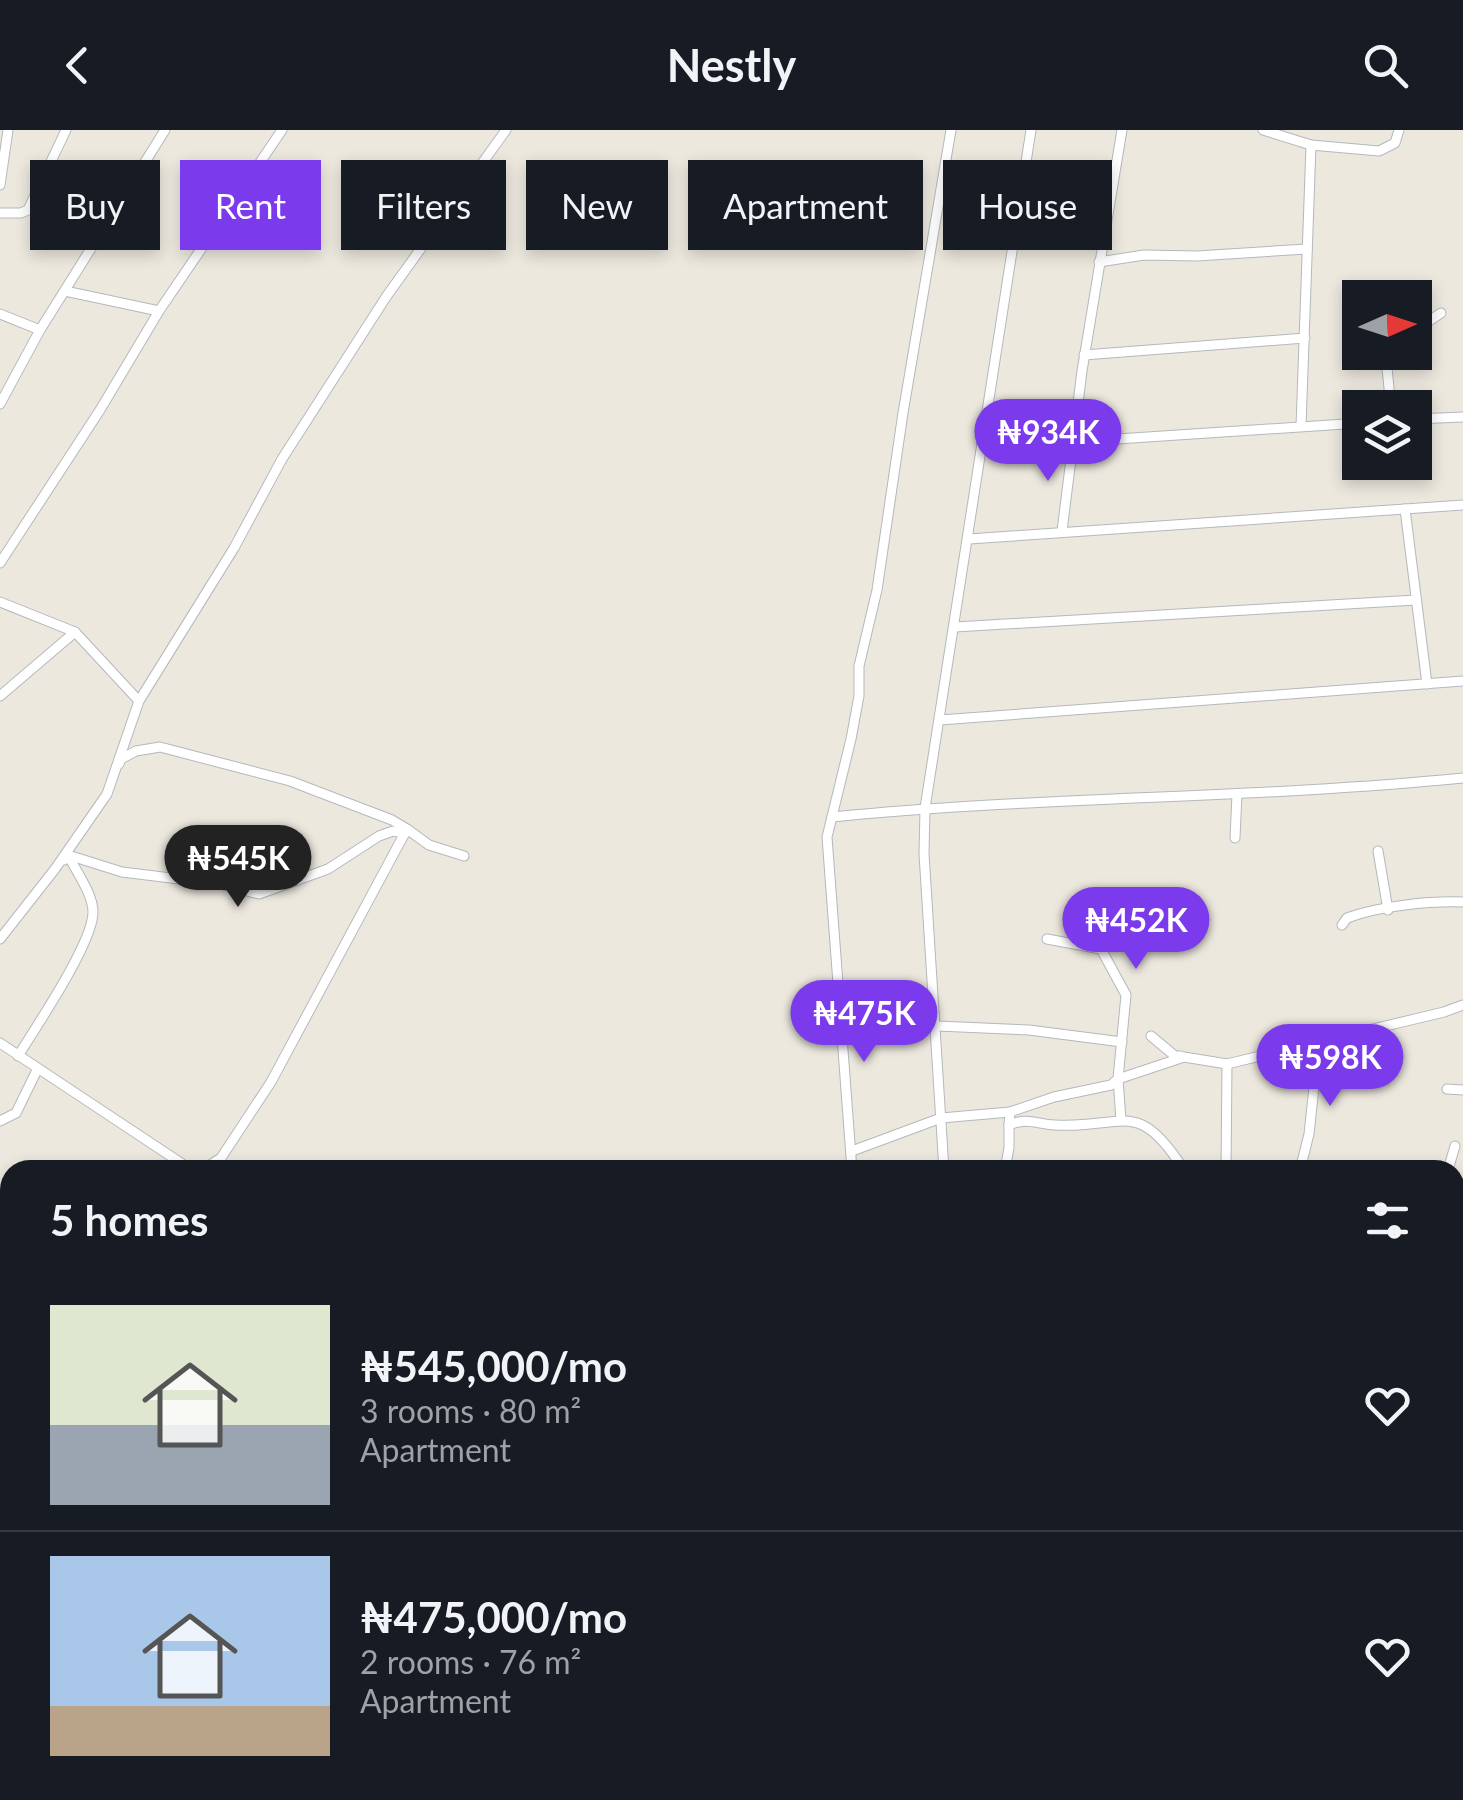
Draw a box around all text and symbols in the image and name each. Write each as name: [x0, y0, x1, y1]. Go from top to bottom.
icon: back: [50, 38, 105, 93]
text: Nestly: [667, 38, 796, 92]
icon: search: [1358, 38, 1413, 93]
chip: Buy: [30, 160, 160, 250]
chip: Rent: [180, 160, 321, 250]
chip: Filters: [341, 160, 506, 250]
chip: New: [526, 160, 668, 250]
chip: Apartment: [688, 160, 923, 250]
chip: House: [943, 160, 1112, 250]
north arrow: [1342, 280, 1432, 370]
map controls: [1342, 280, 1432, 480]
button: layers: [1342, 390, 1432, 480]
pin: ₦934K: [978, 399, 1118, 484]
text: ₦934K: [996, 412, 1100, 451]
pin: ₦545K: [168, 825, 308, 910]
text: ₦545K: [186, 838, 290, 877]
pin: ₦452K: [1066, 887, 1206, 972]
text: ₦452K: [1084, 900, 1188, 939]
pin: ₦475K: [794, 980, 934, 1065]
text: ₦475K: [812, 993, 916, 1032]
pin: ₦598K: [1260, 1024, 1400, 1109]
text: ₦598K: [1278, 1037, 1382, 1076]
icon: filters: [1360, 1193, 1415, 1248]
text: 5 homes: [50, 1195, 208, 1245]
text: ₦545,000/mo: [360, 1341, 627, 1391]
icon: home: [130, 1345, 250, 1465]
icon: heart: [1360, 1378, 1415, 1433]
text: 3 rooms · 80 m²: [360, 1391, 581, 1430]
text: Apartment: [360, 1430, 511, 1469]
text: ₦475,000/mo: [360, 1592, 627, 1642]
icon: home: [130, 1596, 250, 1716]
icon: heart: [1360, 1629, 1415, 1684]
text: 2 rooms · 76 m²: [360, 1642, 581, 1681]
text: Apartment: [360, 1681, 511, 1720]

